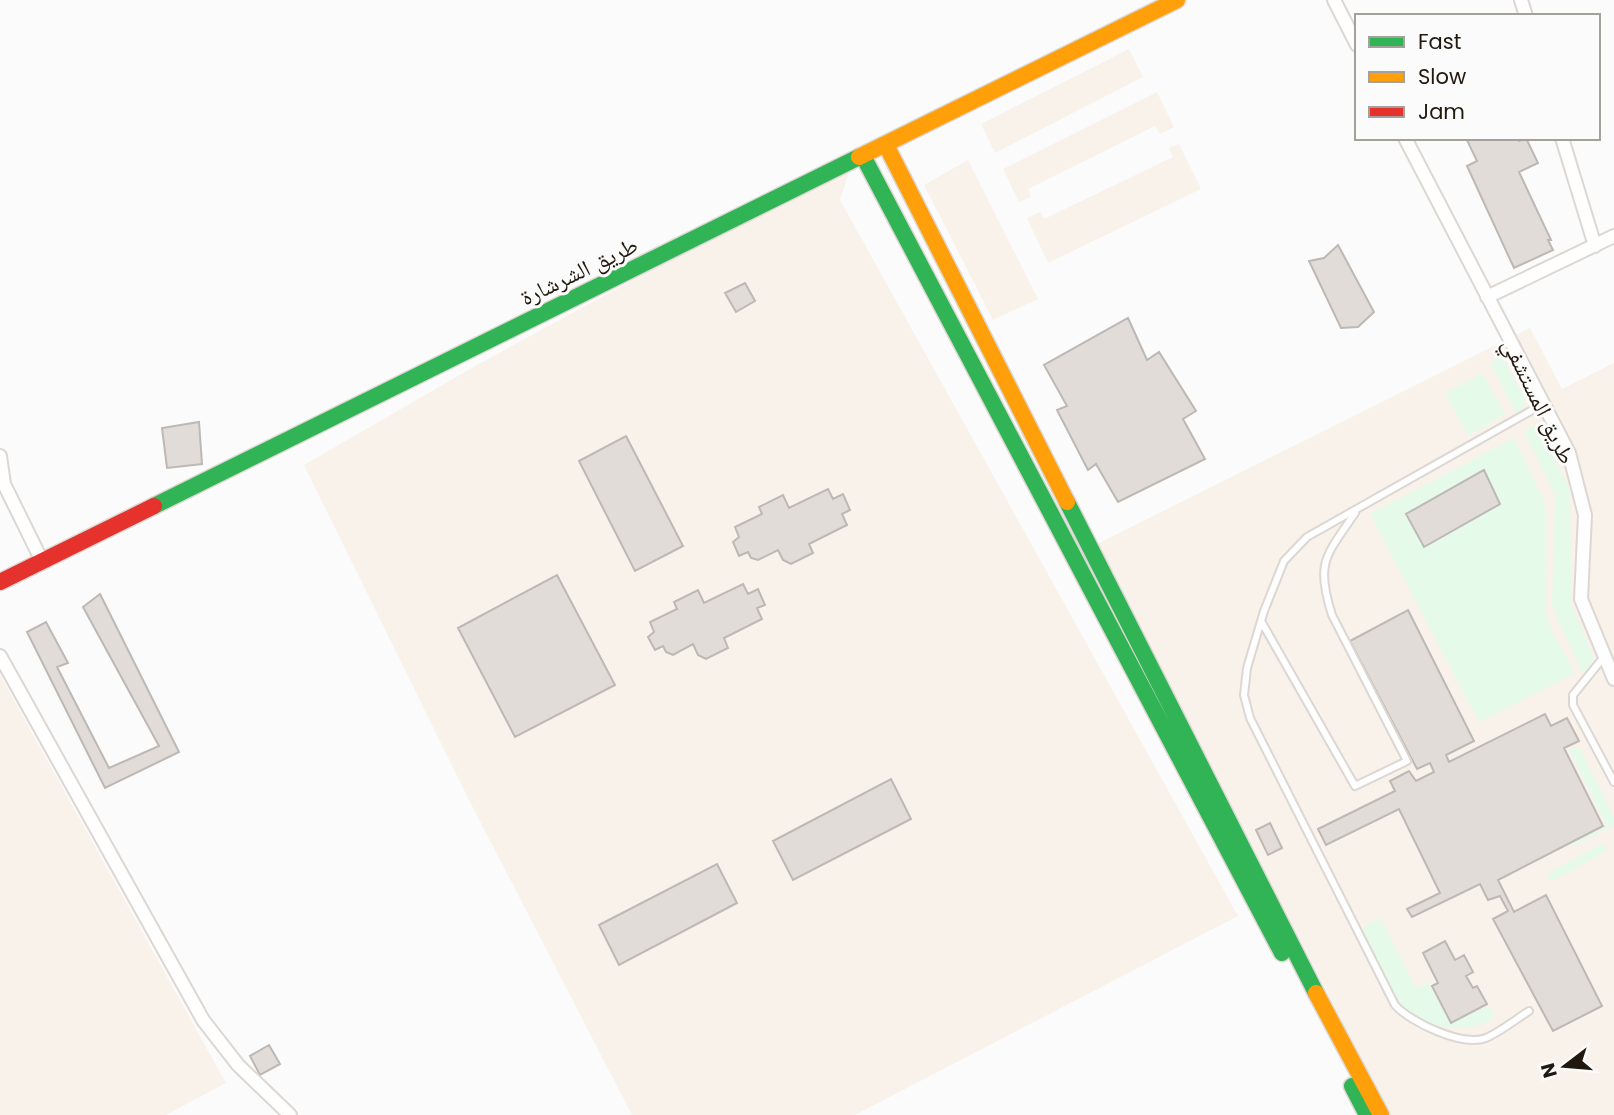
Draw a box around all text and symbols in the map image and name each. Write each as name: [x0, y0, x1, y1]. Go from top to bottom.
legend: [1355, 14, 1600, 140]
text: Fast: [1418, 27, 1461, 56]
text: Slow: [1418, 62, 1466, 91]
text: Jam: [1418, 97, 1465, 126]
street label: طريق الشرشارة: [515, 229, 643, 313]
street label: طريق المستشفي: [1492, 333, 1583, 471]
north arrow: [1530, 1031, 1600, 1101]
text: N: [1534, 1060, 1564, 1081]

